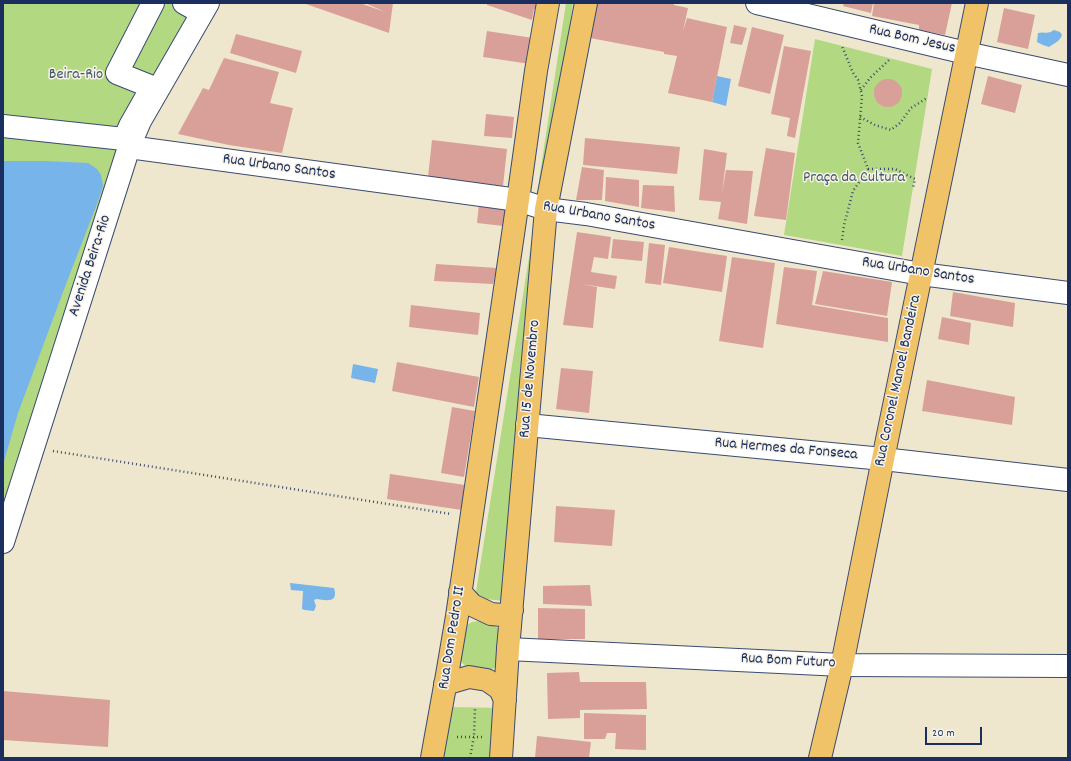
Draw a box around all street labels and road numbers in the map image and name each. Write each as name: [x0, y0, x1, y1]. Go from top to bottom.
street label: Rua Bom Jesus: [867, 21, 957, 59]
street label: Rua Urbano Santos: [221, 151, 337, 185]
street label: Rua Urbano Santos: [541, 198, 657, 236]
street label: Avenida Beira-Rio: [66, 213, 116, 319]
street label: Rua Urbano Santos: [860, 254, 976, 290]
street label: Rua Coronel Manoel Bandeira: [871, 293, 927, 469]
street label: Rua 15 de Novembro: [516, 319, 546, 439]
street label: Rua Hermes da Fonseca: [714, 434, 858, 466]
street label: Rua Dom Pedro II: [435, 585, 471, 691]
street label: Rua Bom Futuro: [740, 650, 836, 674]

